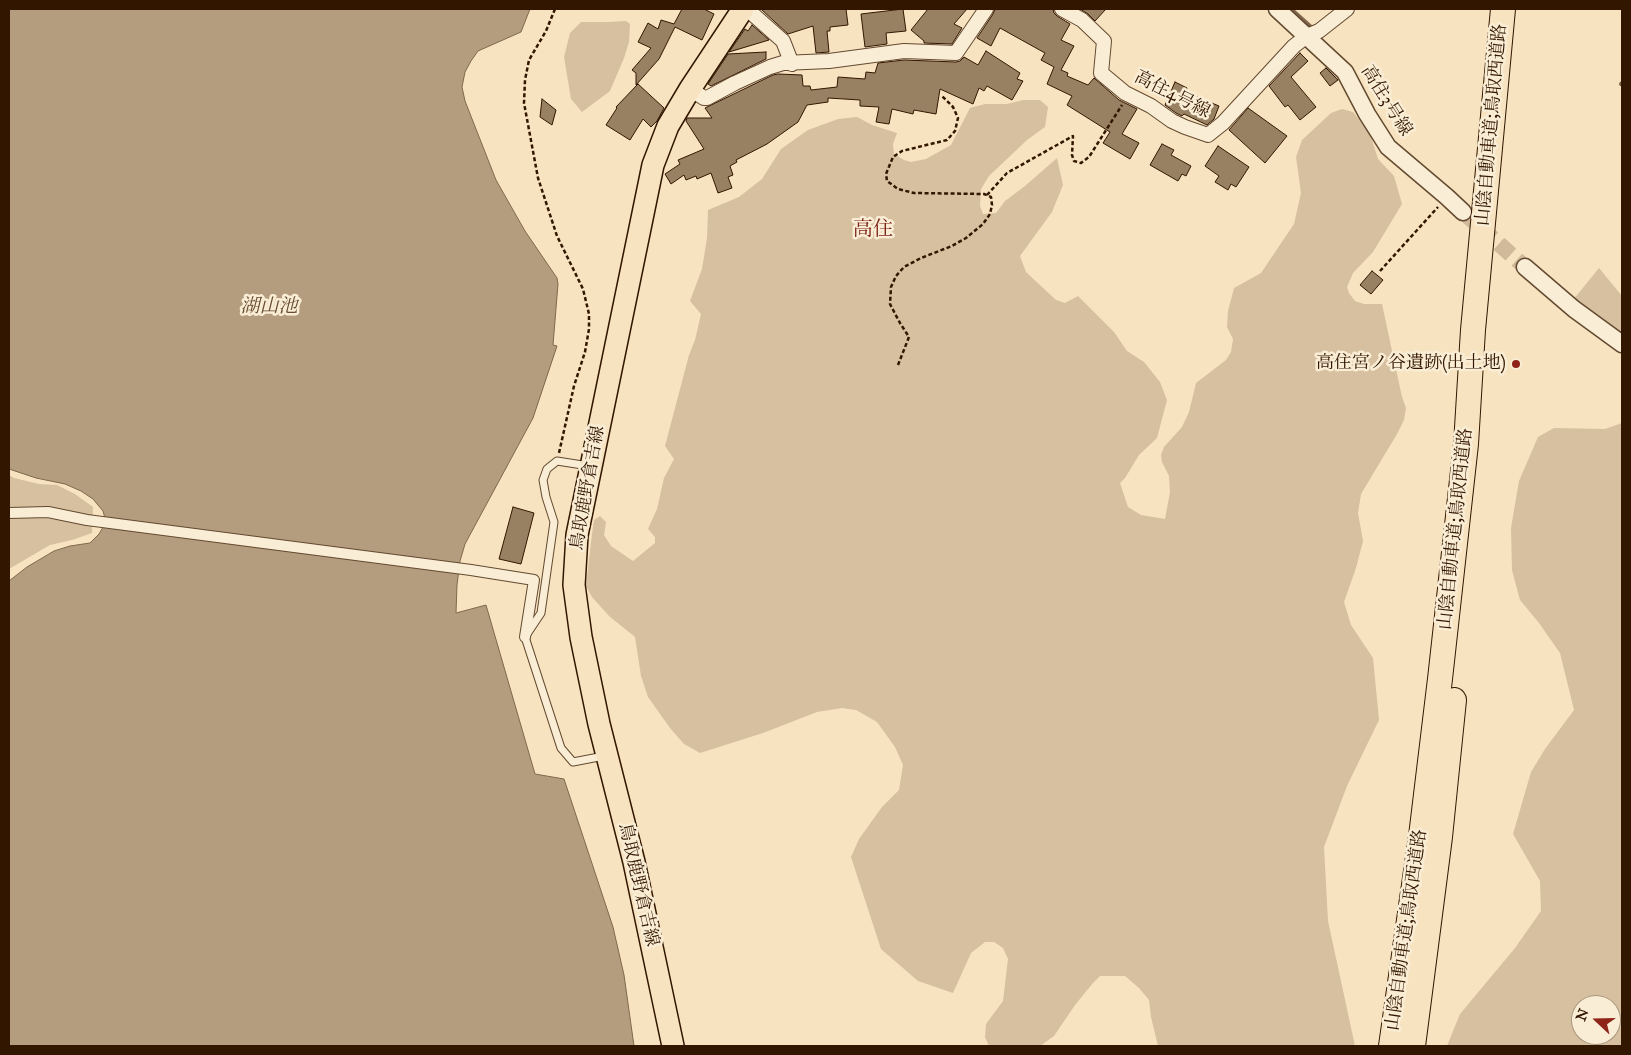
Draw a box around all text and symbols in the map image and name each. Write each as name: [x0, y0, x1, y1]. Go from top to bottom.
street label: 山陰自動車道;鳥取西道路: [1472, 23, 1512, 227]
street label: 高住3号線: [1356, 62, 1416, 140]
street label: 高住4号線: [1131, 67, 1213, 123]
district label: 高住: [853, 218, 893, 242]
water label: 湖山池: [241, 296, 297, 318]
place label: 高住宮ノ谷遺跡(出土地): [1316, 353, 1506, 375]
marker: 高住宮ノ谷遺跡(出土地): [1510, 358, 1522, 370]
street label: 鳥取鹿野倉吉線: [566, 424, 610, 552]
street label: 山陰自動車道;鳥取西道路: [1435, 427, 1477, 631]
street label: 鳥取鹿野倉吉線: [613, 821, 663, 949]
street label: 山陰自動車道;鳥取西道路: [1382, 828, 1432, 1032]
north arrow: [1571, 995, 1621, 1045]
text: N: [1572, 1006, 1593, 1023]

